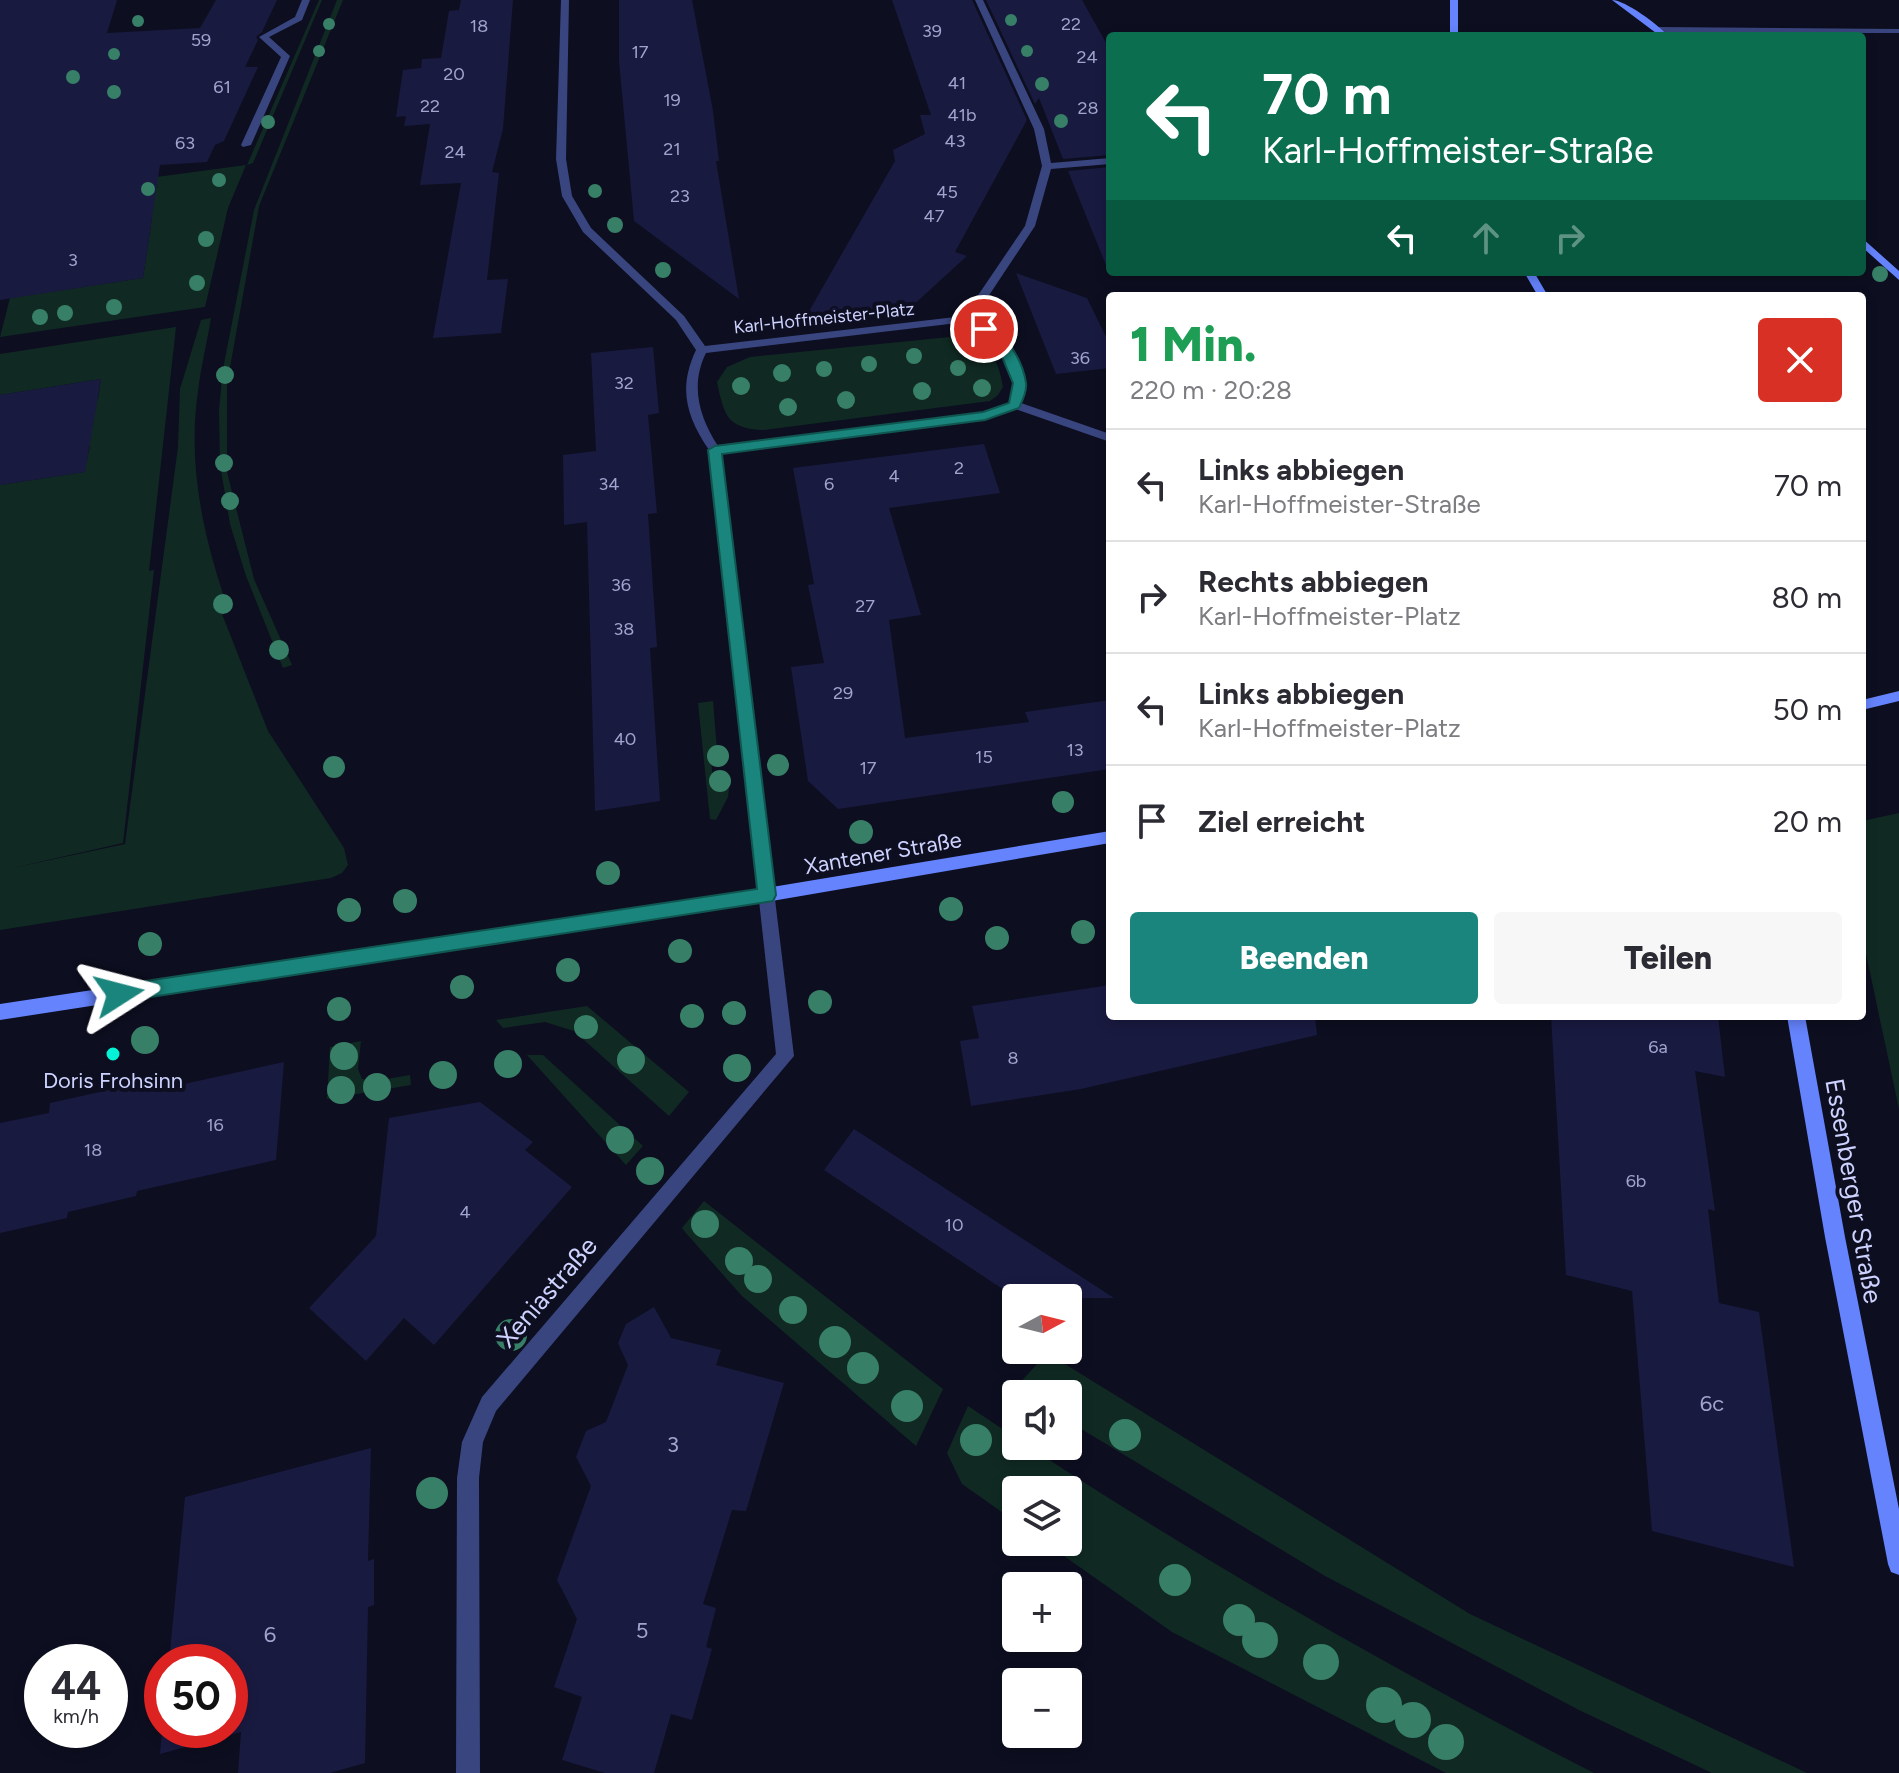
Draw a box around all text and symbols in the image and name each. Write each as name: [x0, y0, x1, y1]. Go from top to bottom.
house number: 22: [1061, 13, 1081, 35]
house number: 18: [470, 15, 488, 37]
house number: 39: [922, 20, 942, 42]
house number: 59: [191, 29, 211, 51]
house number: 17: [631, 41, 649, 63]
house number: 24: [1076, 46, 1098, 68]
text: 70 m: [1262, 61, 1392, 128]
house number: 20: [443, 63, 465, 85]
icon: left: [1130, 64, 1234, 168]
house number: 41: [948, 72, 966, 94]
house number: 61: [213, 76, 231, 98]
house number: 19: [663, 89, 681, 111]
house number: 22: [420, 95, 440, 117]
house number: 28: [1077, 97, 1099, 119]
house number: 41b: [947, 104, 977, 126]
text: Karl-Hoffmeister-Straße: [1262, 129, 1654, 172]
house number: 43: [945, 130, 965, 152]
house number: 63: [175, 132, 195, 154]
house number: 21: [663, 138, 681, 160]
house number: 24: [444, 141, 466, 163]
house number: 45: [936, 181, 958, 203]
house number: 23: [670, 185, 690, 207]
house number: 47: [924, 205, 945, 227]
icon: left: [1380, 216, 1424, 260]
icon: ahead: [1464, 216, 1508, 260]
icon: right: [1548, 216, 1592, 260]
house number: 3: [68, 249, 78, 271]
pin: [950, 295, 1018, 363]
street label: Karl-Hoffmeister-Platz: [732, 298, 916, 338]
icon: arrive: [962, 307, 1006, 351]
text: 1 Min.: [1130, 315, 1257, 373]
button: close: [1758, 318, 1842, 402]
house number: 36: [1070, 347, 1090, 369]
house number: 32: [614, 372, 634, 394]
text: 220 m · 20:28: [1130, 374, 1292, 406]
text: Links abbiegen: [1198, 451, 1404, 488]
house number: 2: [954, 457, 964, 479]
icon: left: [1130, 463, 1174, 507]
house number: 4: [888, 465, 900, 487]
text: 70 m: [1774, 467, 1842, 504]
house number: 34: [599, 473, 619, 495]
house number: 6: [824, 473, 834, 495]
text: Karl-Hoffmeister-Straße: [1198, 488, 1481, 520]
text: Rechts abbiegen: [1198, 563, 1429, 600]
house number: 36: [611, 574, 631, 596]
icon: right: [1130, 575, 1174, 619]
text: 80 m: [1771, 579, 1842, 616]
house number: 27: [855, 595, 875, 617]
text: Karl-Hoffmeister-Platz: [1198, 600, 1461, 632]
house number: 38: [614, 618, 634, 640]
text: Links abbiegen: [1198, 675, 1404, 712]
house number: 29: [833, 682, 853, 704]
icon: left: [1130, 687, 1174, 731]
text: 50 m: [1773, 691, 1842, 728]
text: Karl-Hoffmeister-Platz: [1198, 712, 1461, 744]
house number: 40: [614, 728, 636, 750]
house number: 13: [1066, 739, 1084, 761]
house number: 15: [975, 746, 993, 768]
house number: 17: [859, 757, 877, 779]
icon: arrive: [1130, 799, 1174, 843]
text: Ziel erreicht: [1198, 803, 1365, 840]
text: 20 m: [1773, 803, 1842, 840]
street label: Xantener Straße: [802, 826, 964, 880]
button: Beenden: [1130, 912, 1478, 1004]
button: Teilen: [1494, 912, 1842, 1004]
position arrow: [77, 952, 161, 1036]
house number: 6a: [1648, 1036, 1668, 1058]
marker: Doris Frohsinn: [104, 1045, 122, 1063]
house number: 8: [1007, 1047, 1019, 1069]
place label: Doris Frohsinn: [43, 1067, 183, 1094]
street label: Essenberger Straße: [1818, 1076, 1890, 1306]
house number: 16: [206, 1114, 224, 1136]
house number: 18: [84, 1139, 102, 1161]
house number: 6b: [1626, 1170, 1646, 1192]
house number: 4: [459, 1201, 471, 1223]
house number: 10: [945, 1214, 963, 1236]
street label: Xeniastraße: [490, 1230, 604, 1354]
north arrow: [1002, 1284, 1082, 1364]
map controls: [1002, 1284, 1082, 1748]
button: sound: [1002, 1380, 1082, 1460]
house number: 6c: [1700, 1390, 1724, 1417]
house number: 3: [667, 1431, 679, 1458]
button: layers: [1002, 1476, 1082, 1556]
button: +: [1002, 1572, 1082, 1652]
house number: 5: [636, 1617, 648, 1644]
house number: 6: [264, 1621, 276, 1648]
speed limit sign: 50: [144, 1644, 248, 1748]
text: 44: [51, 1662, 101, 1710]
button: −: [1002, 1668, 1082, 1748]
text: km/h: [53, 1704, 99, 1728]

